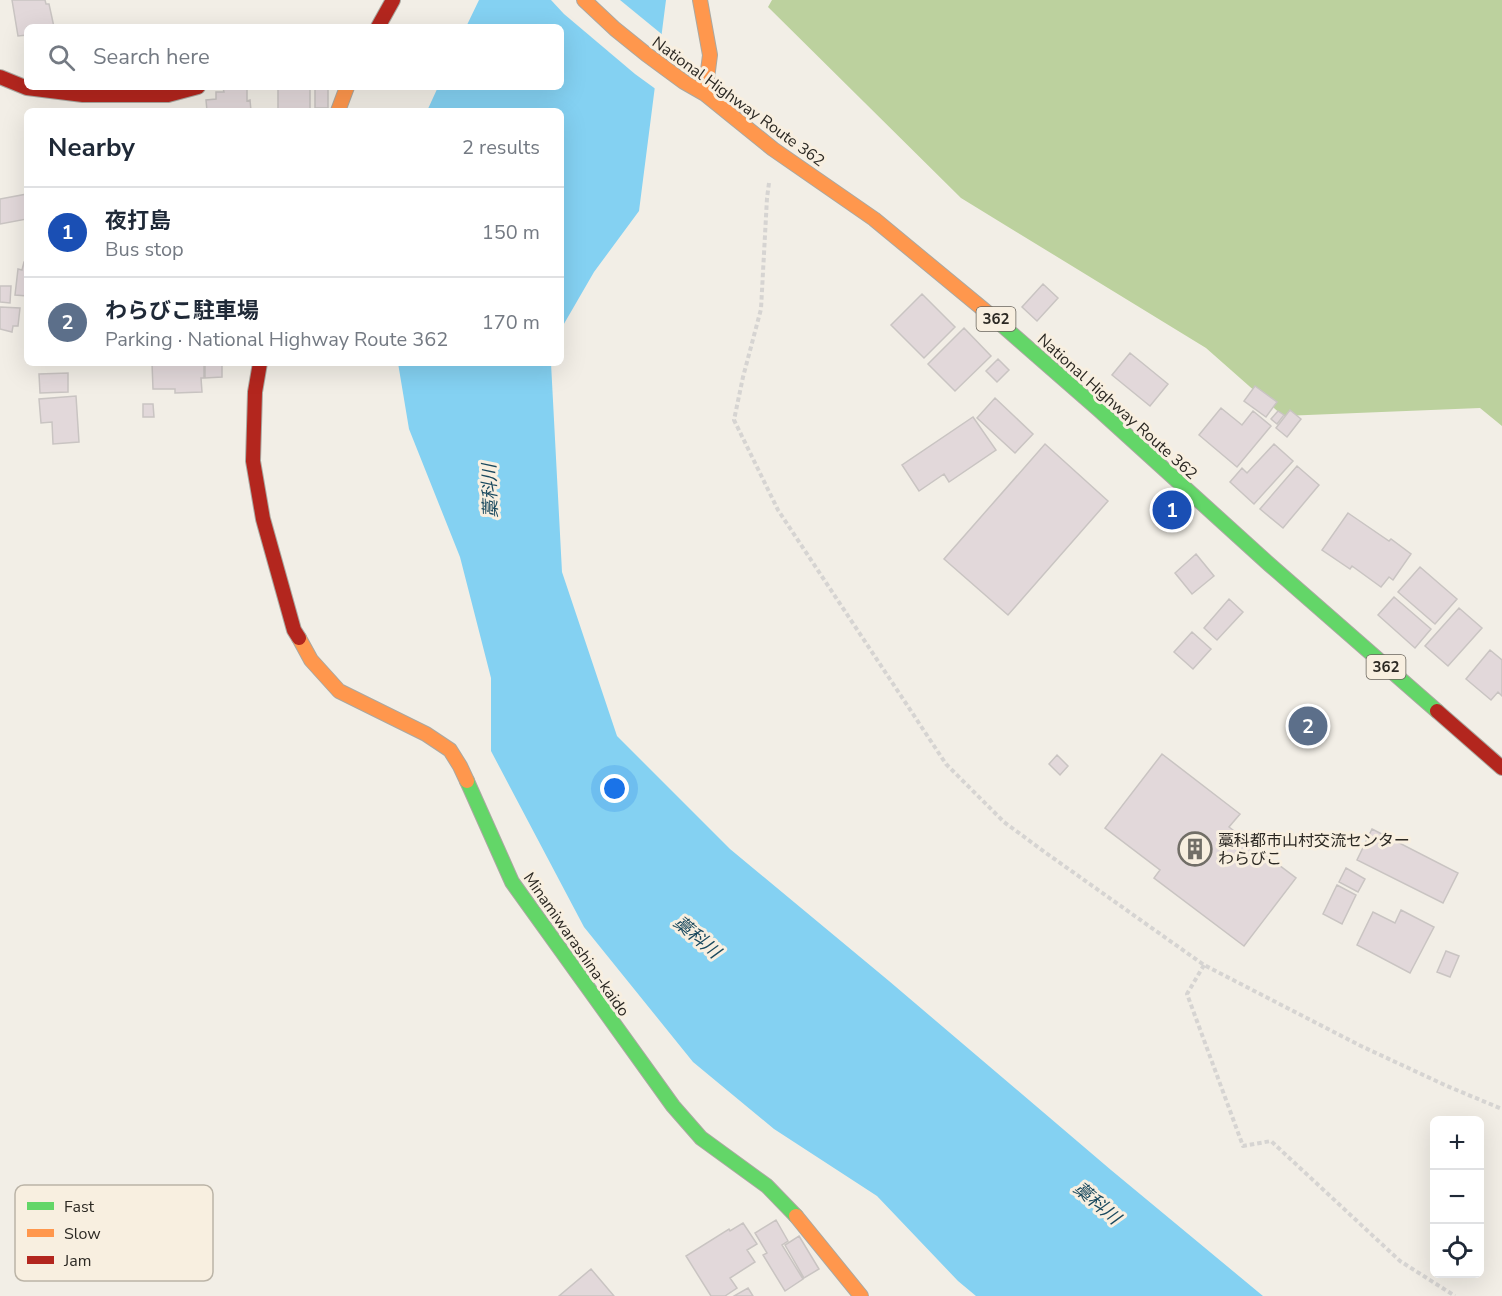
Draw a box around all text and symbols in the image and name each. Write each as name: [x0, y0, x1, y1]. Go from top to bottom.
search box: [24, 24, 564, 90]
street label: National Highway Route 362: [648, 32, 829, 172]
icon: search: [45, 41, 78, 74]
text: Search here: [93, 42, 210, 72]
text: Nearby: [48, 130, 135, 165]
text: 2 results: [462, 134, 540, 161]
text: 夜打島: [105, 206, 171, 236]
text: 1: [62, 219, 74, 246]
text: 150 m: [482, 219, 540, 246]
text: Bus stop: [105, 236, 184, 263]
text: わらびこ駐車場: [105, 296, 259, 326]
road number: 362: [976, 307, 1016, 331]
text: 2: [62, 309, 74, 336]
text: 170 m: [482, 309, 540, 336]
text: Parking · National Highway Route 362: [105, 326, 448, 353]
street label: National Highway Route 362: [1032, 329, 1202, 485]
water label: 藁科川: [477, 462, 503, 518]
pin: 1: [1152, 488, 1192, 532]
road number: 362: [1366, 655, 1406, 679]
pin: 2: [1288, 704, 1328, 748]
your location: [600, 774, 629, 803]
place label: 藁科都市山村交流センター わらびこ: [1218, 830, 1410, 870]
building icon: 藁科都市山村交流センター わらびこ: [1177, 831, 1213, 867]
street label: Minamiwarashina-kaido: [518, 868, 634, 1021]
water label: 藁科川: [669, 910, 727, 965]
map controls: [1430, 1116, 1484, 1278]
button: +: [1430, 1116, 1484, 1170]
button: −: [1430, 1170, 1484, 1224]
water label: 藁科川: [1069, 1176, 1127, 1231]
legend: [15, 1185, 213, 1281]
text: Fast: [64, 1196, 95, 1218]
text: Slow: [64, 1223, 101, 1245]
button: locate: [1430, 1224, 1484, 1278]
text: Jam: [63, 1250, 91, 1272]

